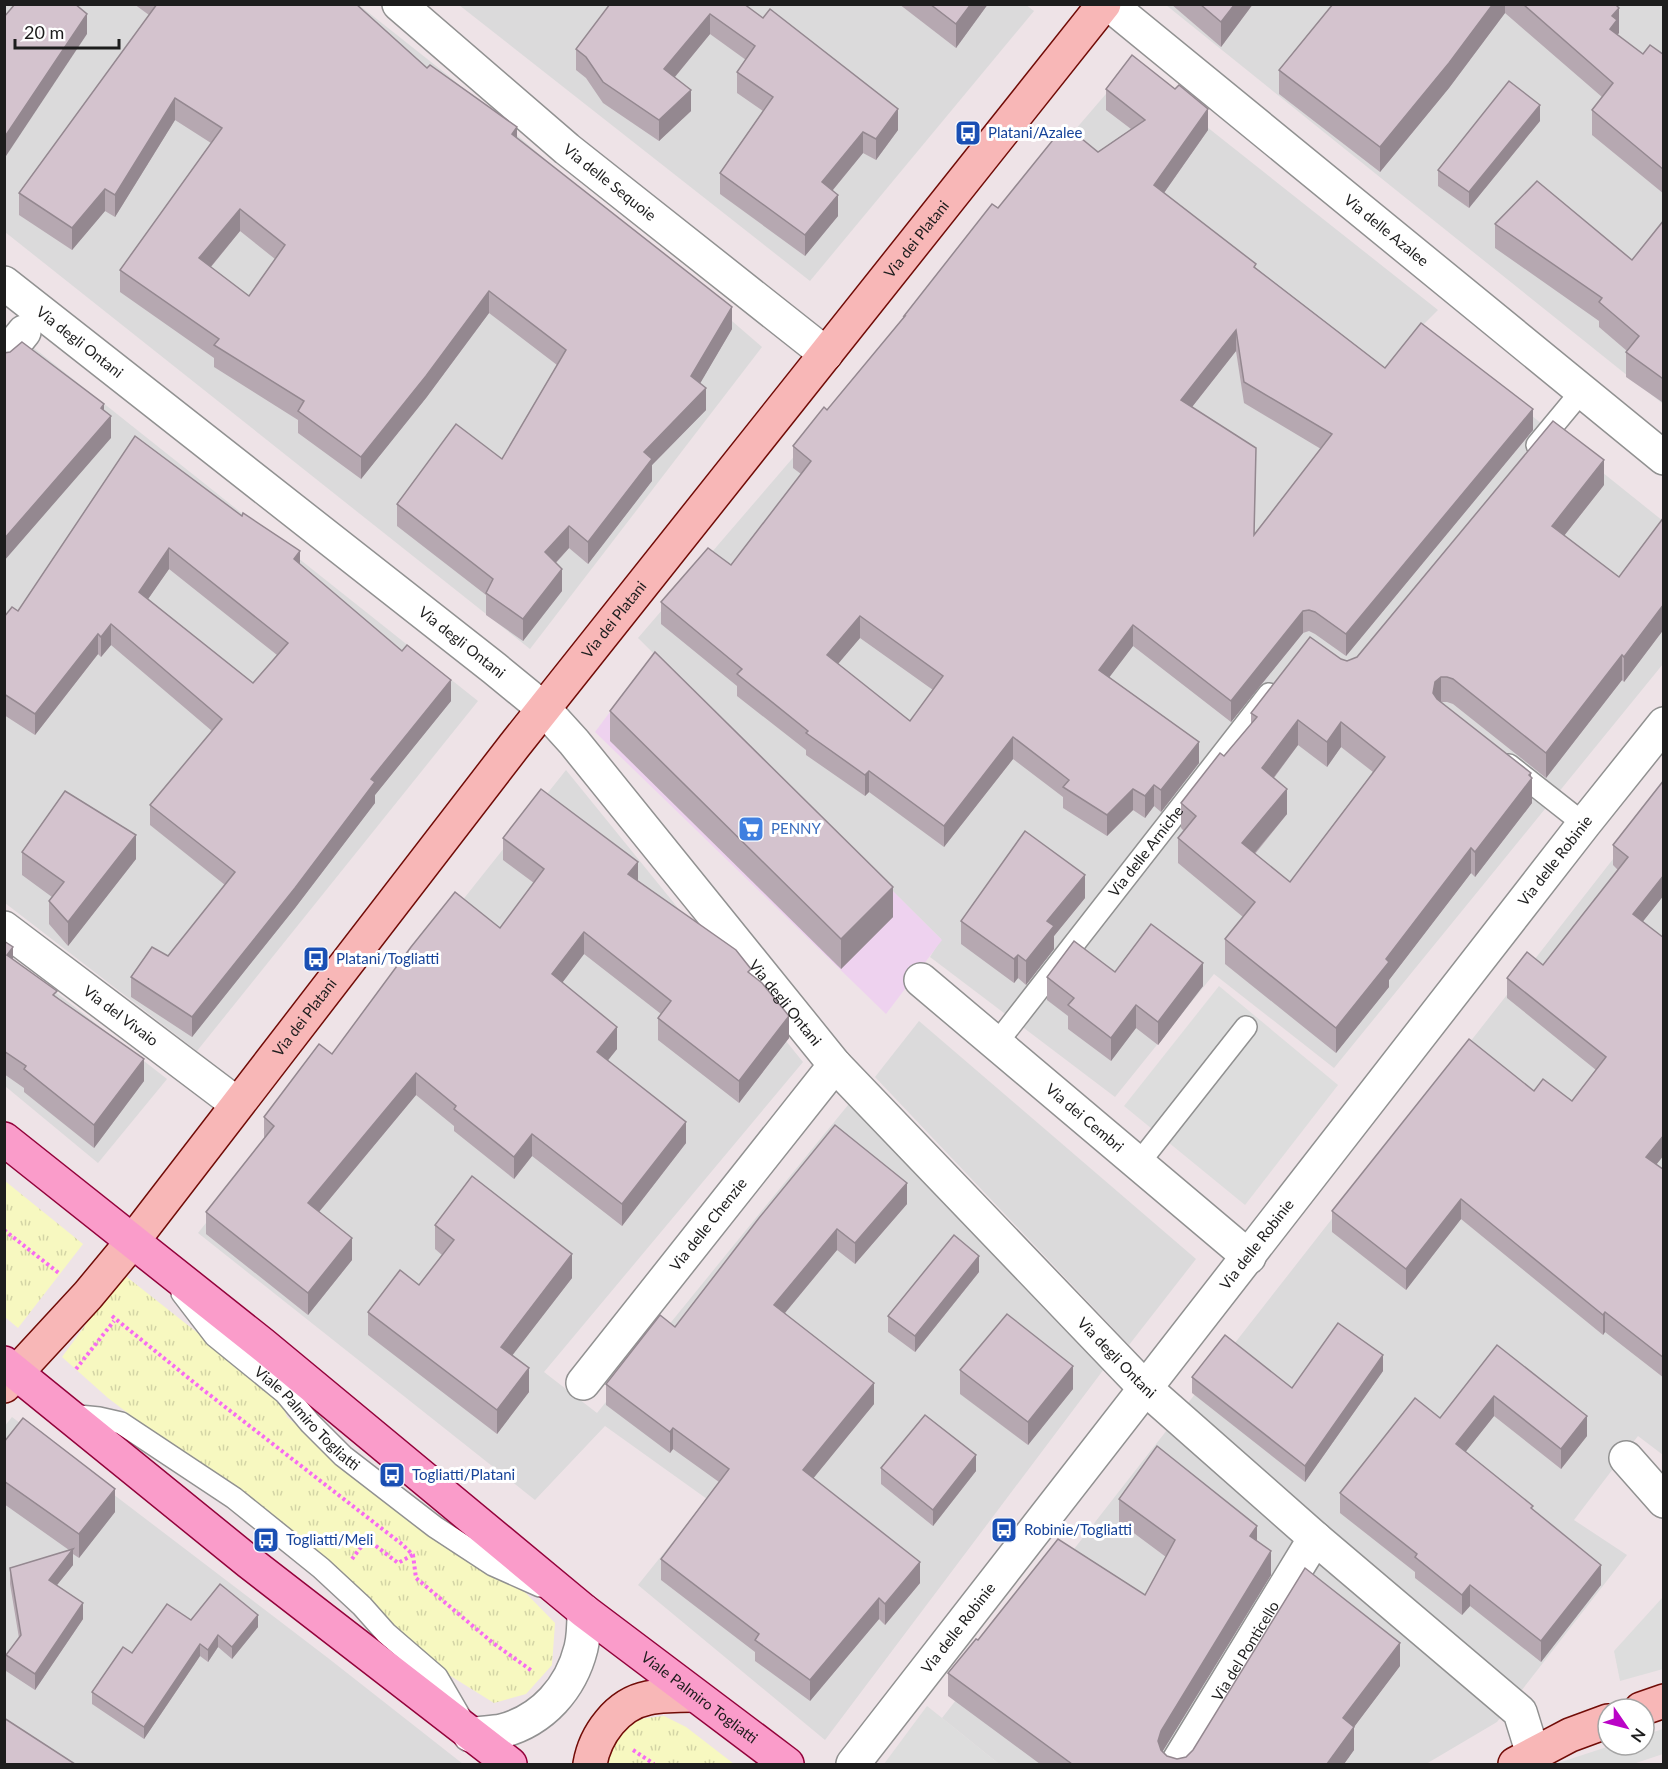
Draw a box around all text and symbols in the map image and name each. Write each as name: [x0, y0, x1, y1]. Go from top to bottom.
scale bar: [15, 12, 118, 50]
text: 20 m: [24, 21, 64, 43]
bus stop icon: Platani/Azalee: [953, 118, 983, 148]
place label: Platani/Azalee: [988, 123, 1082, 141]
street label: Via delle Sequoie: [560, 140, 660, 224]
street label: Via delle Azalee: [1341, 190, 1433, 270]
street label: Via dei Platani: [880, 197, 952, 281]
street label: Via degli Ontani: [33, 302, 127, 381]
street label: Via dei Platani: [577, 577, 650, 661]
street label: Via degli Ontani: [415, 602, 509, 681]
street label: Via delle Arniche: [1104, 802, 1187, 900]
street label: Via delle Robinie: [1514, 811, 1595, 909]
supermarket icon: PENNY: [736, 814, 766, 844]
place label: PENNY: [771, 819, 822, 837]
bus stop icon: Platani/Togliatti: [301, 944, 331, 974]
place label: Platani/Togliatti: [336, 949, 439, 967]
street label: Via degli Ontani: [746, 956, 826, 1049]
street label: Via dei Platani: [268, 974, 340, 1060]
street label: Via del Vivaio: [80, 981, 162, 1049]
street label: Via dei Cembri: [1042, 1079, 1128, 1155]
street label: Via delle Chenzie: [665, 1174, 750, 1274]
street label: Via delle Robinie: [1215, 1195, 1297, 1293]
street label: Via degli Ontani: [1074, 1313, 1160, 1401]
street label: Viale Palmiro Togliatti: [251, 1362, 364, 1474]
bus stop icon: Togliatti/Platani: [377, 1460, 407, 1490]
place label: Togliatti/Platani: [412, 1465, 515, 1483]
bus stop icon: Robinie/Togliatti: [989, 1515, 1019, 1545]
place label: Robinie/Togliatti: [1024, 1520, 1132, 1538]
bus stop icon: Togliatti/Meli: [251, 1525, 281, 1555]
place label: Togliatti/Meli: [286, 1530, 373, 1548]
street label: Via delle Robinie: [917, 1579, 999, 1676]
street label: Via del Ponticello: [1208, 1597, 1282, 1704]
street label: Viale Palmiro Togliatti: [638, 1647, 762, 1747]
north arrow: [1596, 1697, 1656, 1757]
text: N: [1627, 1725, 1650, 1746]

